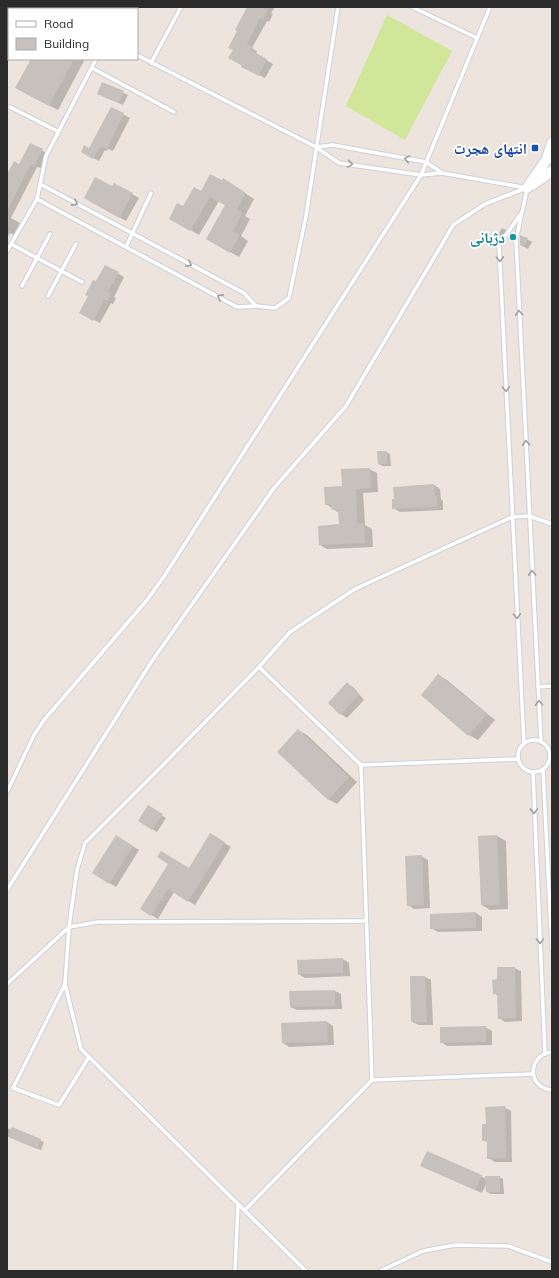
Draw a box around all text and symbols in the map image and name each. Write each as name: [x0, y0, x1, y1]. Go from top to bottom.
legend: [8, 8, 138, 60]
text: Road: [44, 16, 73, 31]
text: Building: [44, 36, 89, 51]
place label: انتهای هجرت: [454, 139, 527, 158]
marker: انتهای هجرت: [530, 143, 540, 153]
one-way arrow: [404, 155, 410, 163]
one-way arrow: [346, 159, 353, 168]
one-way arrow: [70, 198, 78, 205]
place label: دژبانی: [470, 228, 505, 247]
marker: دژبانی: [508, 232, 518, 242]
one-way arrow: [496, 256, 504, 262]
one-way arrow: [185, 259, 193, 266]
one-way arrow: [216, 295, 224, 302]
one-way arrow: [515, 310, 524, 317]
one-way arrow: [502, 386, 511, 392]
one-way arrow: [521, 440, 530, 446]
one-way arrow: [528, 570, 537, 576]
one-way arrow: [513, 613, 522, 619]
one-way arrow: [535, 700, 543, 706]
one-way arrow: [530, 808, 539, 814]
one-way arrow: [536, 938, 544, 944]

